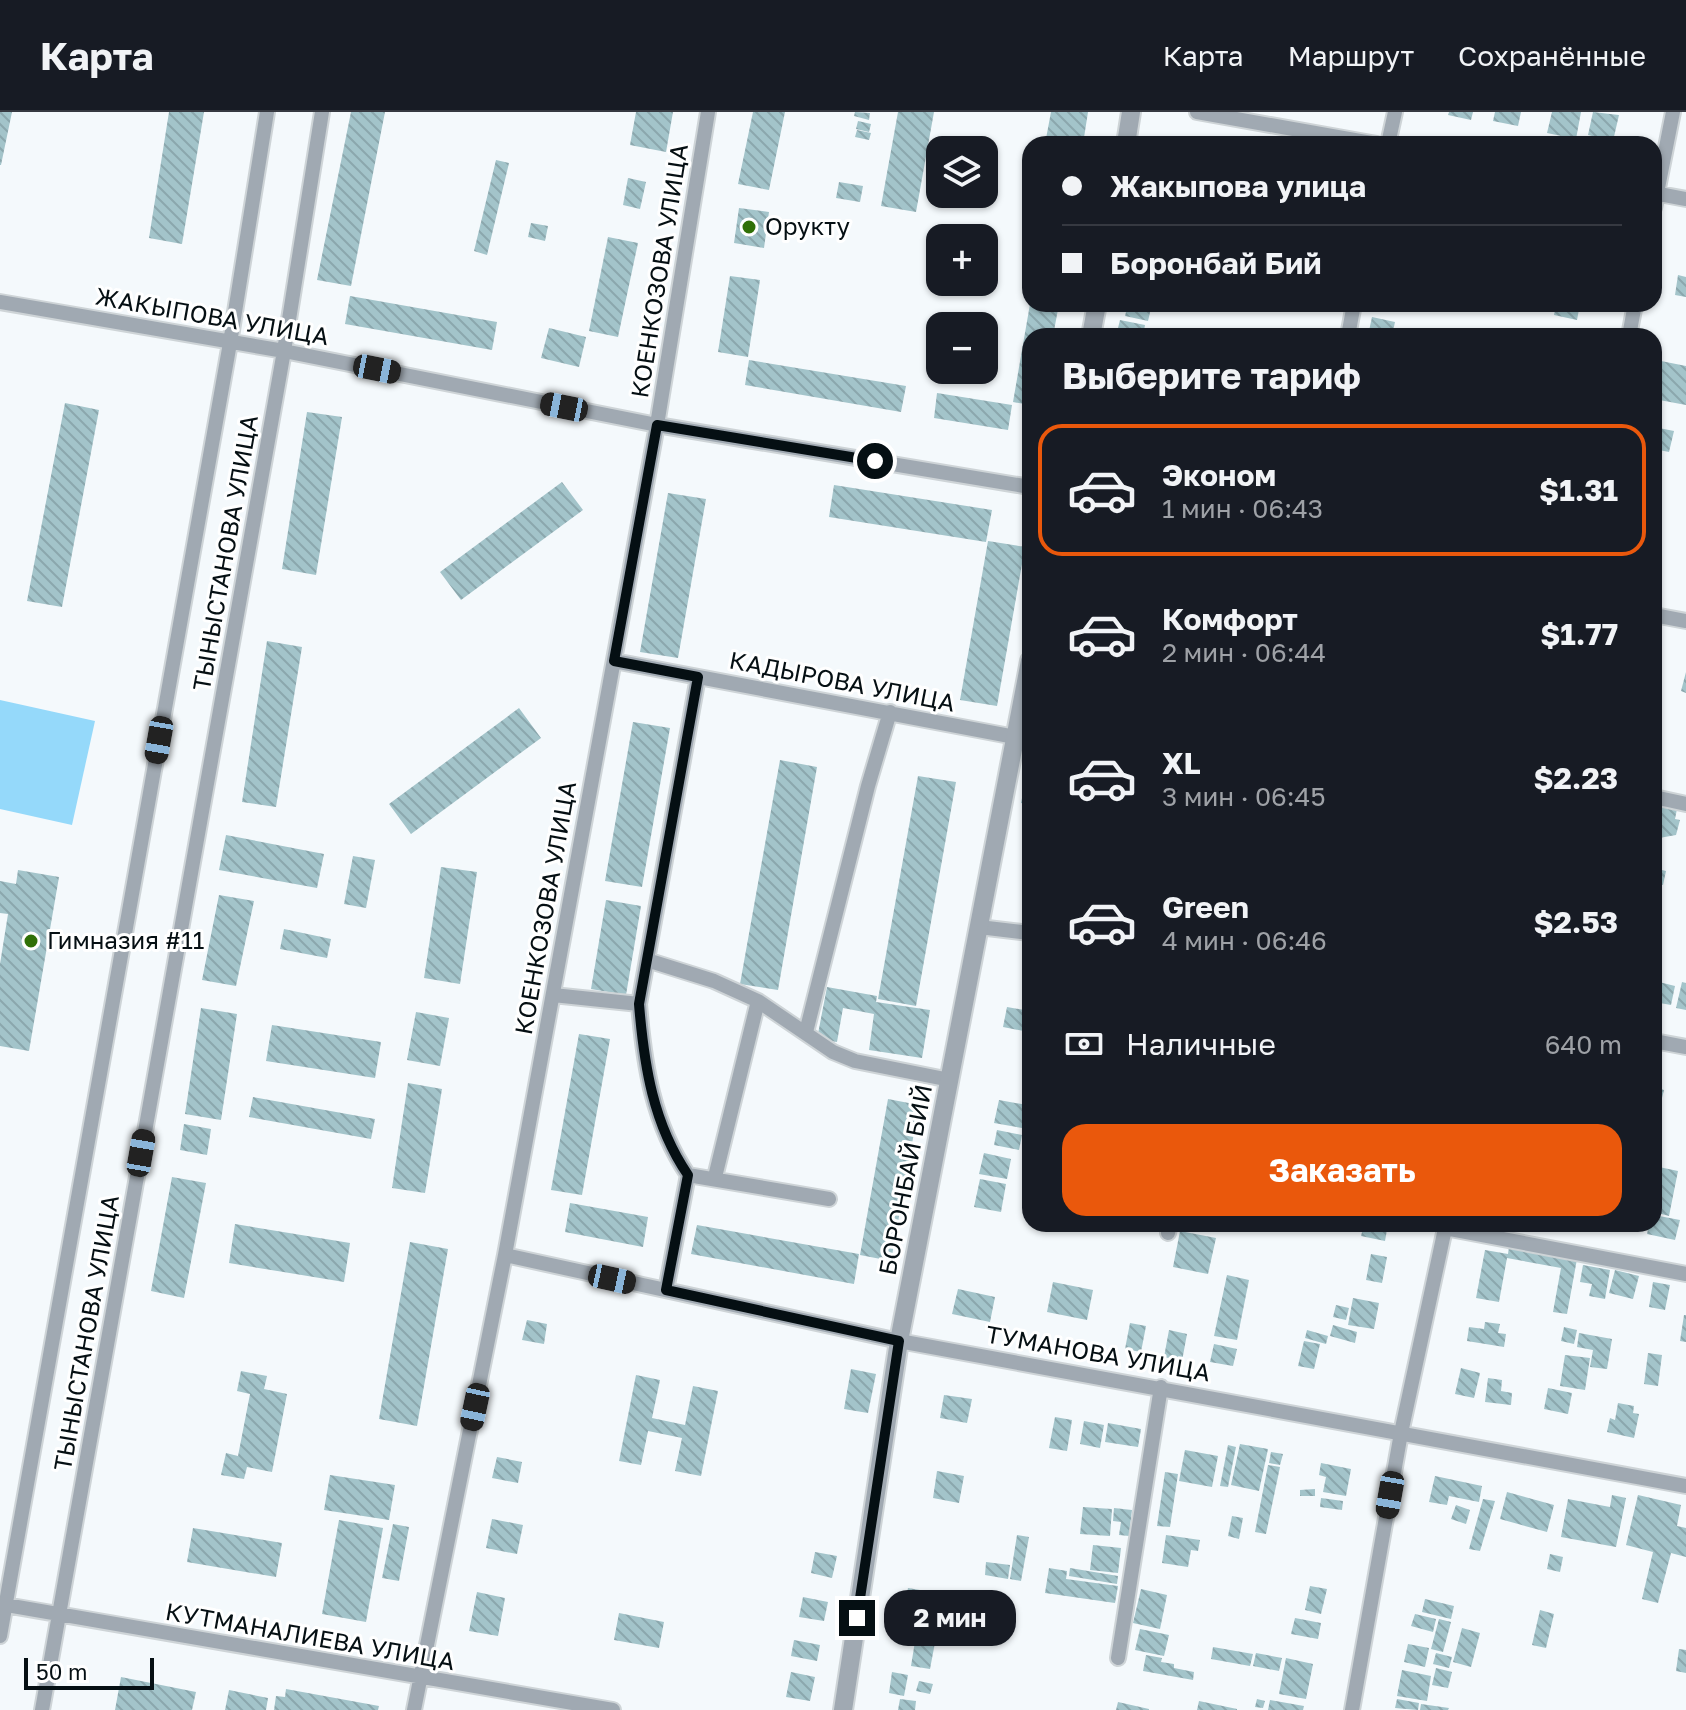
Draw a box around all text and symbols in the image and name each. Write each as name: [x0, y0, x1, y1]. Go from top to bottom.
text: Карта: [40, 33, 153, 78]
text: Карта: [1163, 39, 1244, 72]
text: Маршрут: [1288, 39, 1414, 72]
text: Сохранённые: [1458, 39, 1646, 72]
map controls: [926, 136, 998, 384]
button: layers: [926, 136, 998, 208]
street label: КОЕНКОЗОВА УЛИЦА: [624, 142, 693, 400]
text: Жакыпова улица: [1110, 168, 1366, 204]
place label: Орукту: [765, 211, 850, 240]
marker: Орукту: [740, 218, 758, 236]
button: +: [926, 224, 998, 296]
text: Боронбай Бий: [1110, 245, 1322, 281]
street label: ЖАКЫПОВА УЛИЦА: [93, 281, 331, 350]
button: −: [926, 312, 998, 384]
car: [351, 353, 403, 385]
text: Выберите тариф: [1062, 354, 1361, 397]
car: [538, 391, 590, 423]
street label: ТЫНЫСТАНОВА УЛИЦА: [186, 413, 263, 693]
route start: [857, 443, 893, 479]
icon: car: [1066, 454, 1138, 526]
text: Эконом: [1162, 457, 1276, 493]
text: $1.31: [1539, 472, 1618, 508]
text: 1 мин · 06:43: [1162, 493, 1323, 524]
icon: car: [1066, 598, 1138, 670]
text: Комфорт: [1162, 601, 1298, 637]
text: $1.77: [1540, 616, 1618, 652]
text: 2 мин · 06:44: [1162, 637, 1326, 668]
street label: КАДЫРОВА УЛИЦА: [727, 644, 958, 717]
car: [143, 714, 175, 766]
icon: car: [1066, 742, 1138, 814]
text: XL: [1162, 745, 1201, 781]
text: $2.23: [1533, 760, 1618, 796]
street label: КОЕНКОЗОВА УЛИЦА: [508, 779, 581, 1037]
text: 3 мин · 06:45: [1162, 781, 1326, 812]
icon: car: [1066, 886, 1138, 958]
text: Green: [1162, 889, 1249, 925]
text: $2.53: [1533, 904, 1618, 940]
place label: Гимназия #11: [47, 925, 204, 954]
text: 4 мин · 06:46: [1162, 925, 1327, 956]
marker: Гимназия #11: [22, 932, 40, 950]
icon: cash: [1062, 1022, 1106, 1066]
text: Наличные: [1126, 1026, 1276, 1062]
text: 640 m: [1545, 1029, 1622, 1060]
street label: БОРОНБАЙ БИЙ: [872, 1082, 937, 1278]
button: Заказать: [1062, 1124, 1622, 1216]
car: [125, 1127, 157, 1179]
street label: ТЫНЫСТАНОВА УЛИЦА: [47, 1193, 124, 1473]
car: [586, 1262, 638, 1296]
street label: ТУМАНОВА УЛИЦА: [984, 1319, 1213, 1387]
car: [458, 1381, 492, 1433]
car: [1374, 1469, 1406, 1521]
callout: 2 мин: [885, 1590, 1017, 1646]
street label: КУТМАНАЛИЕВА УЛИЦА: [163, 1596, 457, 1675]
route end: [839, 1600, 875, 1636]
text: 2 мин: [914, 1602, 986, 1633]
scale bar: [24, 1654, 154, 1690]
text: 50 m: [36, 1658, 87, 1685]

